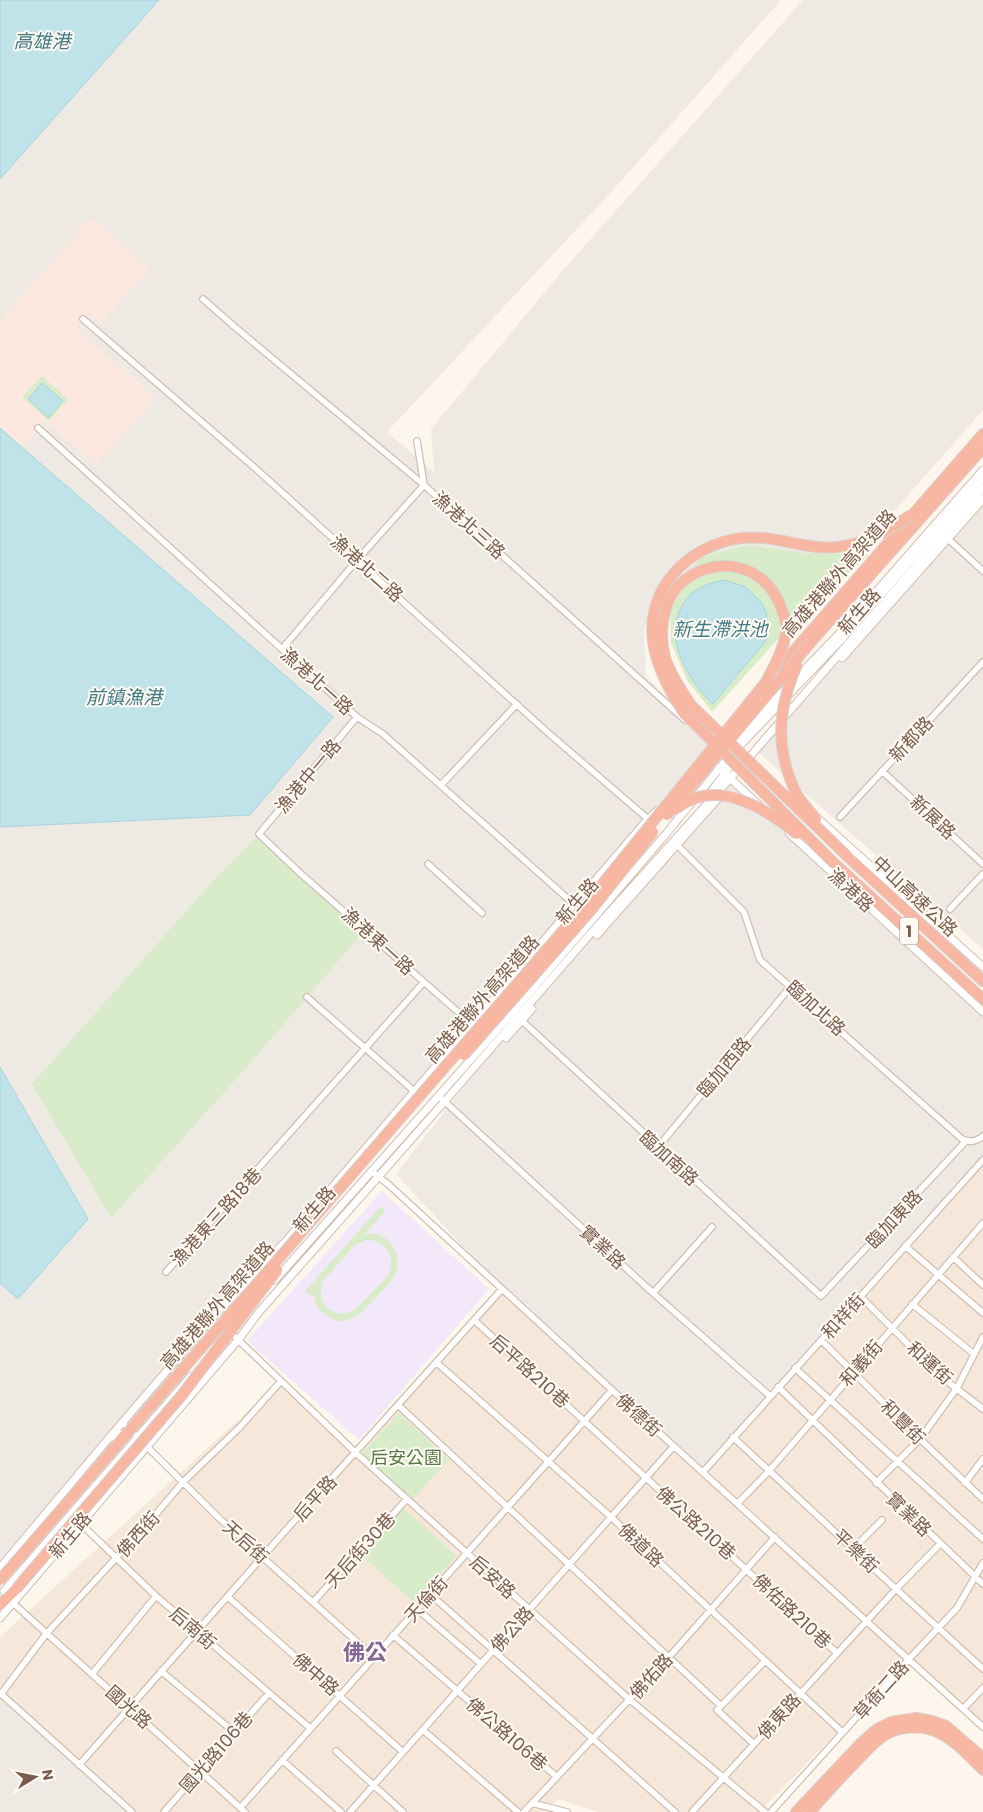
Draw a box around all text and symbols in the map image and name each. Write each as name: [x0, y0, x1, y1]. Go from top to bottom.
water label: 高雄港: [13, 28, 73, 55]
street label: 漁港北三路: [427, 486, 511, 564]
street label: 高雄港聯外高架道路: [776, 504, 902, 642]
street label: 漁港北二路: [325, 529, 409, 607]
street label: 新生路: [832, 582, 886, 640]
water label: 新生滯洪池: [672, 616, 769, 643]
street label: 漁港北一路: [275, 642, 359, 720]
water label: 前鎮漁港: [86, 684, 165, 711]
street label: 新都路: [883, 711, 939, 767]
street label: 漁港中一路: [269, 733, 347, 819]
street label: 新展路: [905, 789, 961, 845]
street label: 中山高速公路: [867, 850, 963, 942]
street label: 漁港路: [823, 862, 879, 918]
street label: 新生路: [550, 872, 604, 930]
street label: 漁港東一路: [336, 902, 420, 980]
road number: 1: [900, 918, 918, 944]
street label: 高雄港聯外高架道路: [419, 930, 545, 1068]
street label: 臨加北路: [781, 975, 851, 1041]
street label: 臨加西路: [691, 1031, 757, 1103]
street label: 臨加南路: [634, 1125, 704, 1191]
street label: 漁港東三路18巷: [165, 1162, 267, 1272]
street label: 新生路: [287, 1180, 341, 1238]
street label: 臨加東路: [860, 1184, 928, 1254]
street label: 實業路: [575, 1219, 631, 1275]
street label: 高雄港聯外高架道路: [154, 1236, 280, 1374]
street label: 和祥街: [816, 1288, 870, 1344]
street label: 后平路210巷: [485, 1328, 575, 1414]
street label: 和義街: [834, 1334, 888, 1392]
street label: 和運街: [902, 1336, 958, 1390]
street label: 佛德街: [611, 1388, 667, 1442]
street label: 和豐街: [875, 1394, 931, 1450]
park label: 后安公園: [370, 1445, 442, 1470]
street label: 后平路: [288, 1470, 342, 1526]
street label: 佛公路210巷: [651, 1480, 741, 1566]
street label: 實業路: [881, 1486, 937, 1542]
street label: 新生路: [43, 1506, 97, 1564]
street label: 佛西街: [111, 1506, 165, 1562]
street label: 天后街30巷: [319, 1507, 401, 1593]
street label: 天后街: [218, 1515, 274, 1569]
street label: 佛道路: [613, 1517, 669, 1573]
street label: 平樂街: [828, 1523, 884, 1579]
street label: 后安路: [465, 1550, 521, 1604]
street label: 佛佑路210巷: [747, 1568, 837, 1654]
street label: 天倫街: [399, 1571, 453, 1627]
street label: 后南街: [164, 1601, 222, 1655]
street label: 佛公路: [485, 1601, 539, 1657]
district label: 佛公: [343, 1637, 387, 1668]
street label: 佛中路: [287, 1647, 345, 1701]
street label: 佛佑路: [624, 1648, 678, 1704]
street label: 草衙二路: [848, 1655, 914, 1725]
street label: 國光路: [101, 1680, 157, 1734]
street label: 佛東路: [752, 1688, 806, 1744]
street label: 佛公路106巷: [461, 1692, 553, 1776]
street label: 國光路106巷: [174, 1706, 258, 1798]
north arrow: [10, 1752, 60, 1802]
text: N: [37, 1768, 59, 1782]

